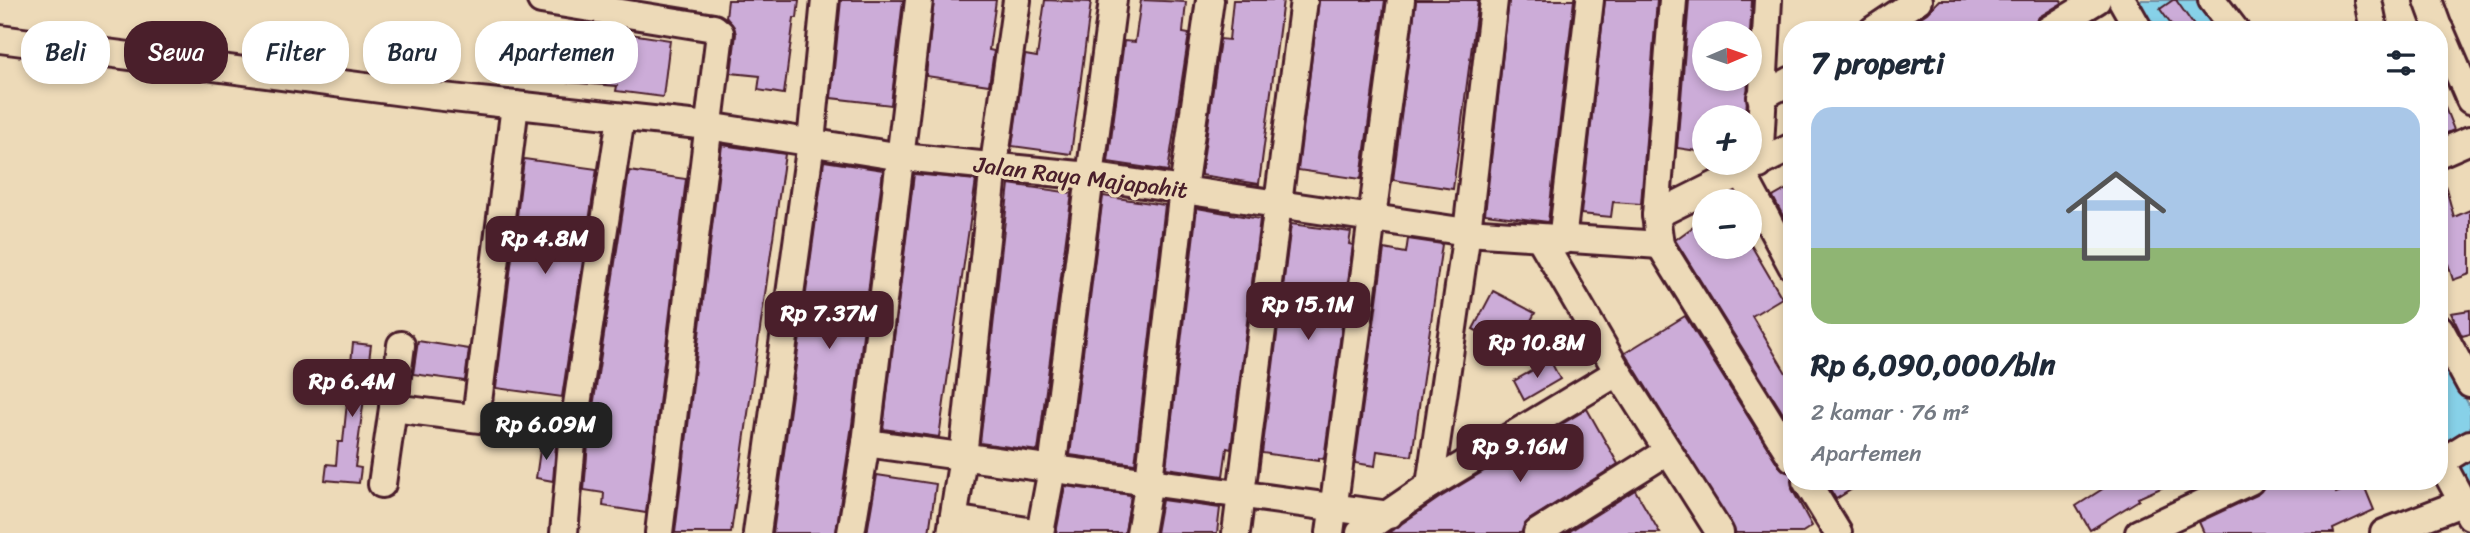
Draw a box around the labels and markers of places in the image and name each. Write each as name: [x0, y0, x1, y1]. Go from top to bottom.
pin: Rp 4.8M: [480, 216, 610, 276]
pin: Rp 15.1M: [1236, 282, 1380, 342]
pin: Rp 7.37M: [757, 292, 901, 351]
pin: Rp 10.8M: [1465, 320, 1609, 380]
pin: Rp 6.4M: [287, 360, 417, 419]
pin: Rp 6.09M: [474, 402, 618, 462]
pin: Rp 9.16M: [1448, 424, 1592, 484]

